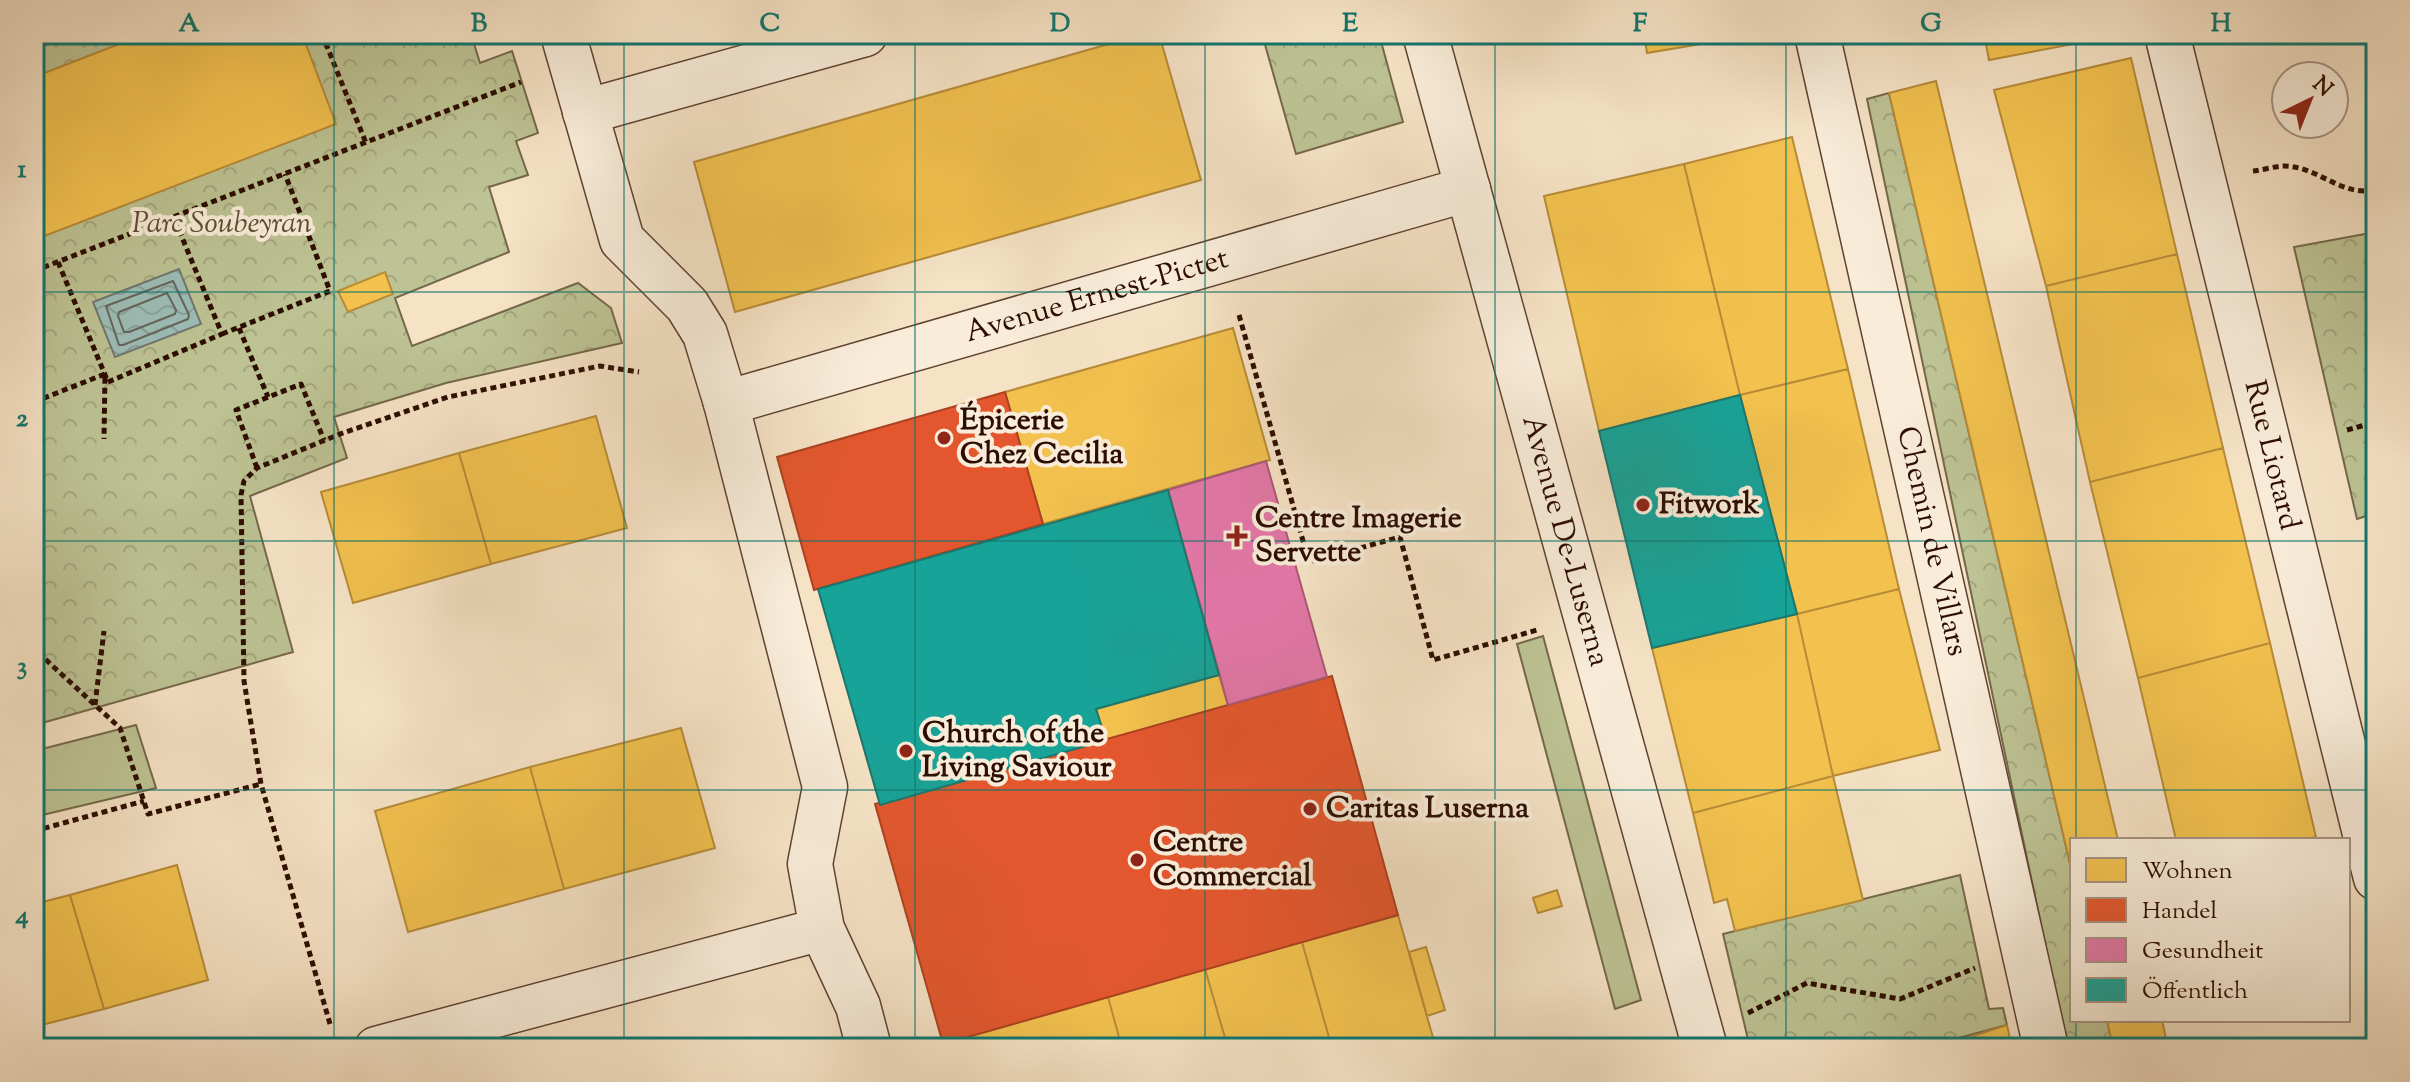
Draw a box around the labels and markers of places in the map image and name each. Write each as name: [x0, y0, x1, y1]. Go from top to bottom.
place label: Épicerie Chez Cecilia: [960, 400, 1124, 477]
marker: Épicerie Chez Cecilia: [935, 429, 953, 447]
place label: Fitwork: [1659, 484, 1760, 527]
marker: Fitwork: [1634, 496, 1652, 514]
place label: Centre Imagerie Servette: [1255, 498, 1462, 575]
marker: Centre Imagerie Servette: [1226, 525, 1248, 547]
place label: Church of the Living Saviour: [922, 713, 1112, 790]
marker: Church of the Living Saviour: [897, 742, 915, 760]
place label: Caritas Luserna: [1326, 788, 1529, 831]
marker: Caritas Luserna: [1301, 800, 1319, 818]
place label: Centre Commercial: [1153, 822, 1312, 899]
marker: Centre Commercial: [1128, 851, 1146, 869]

